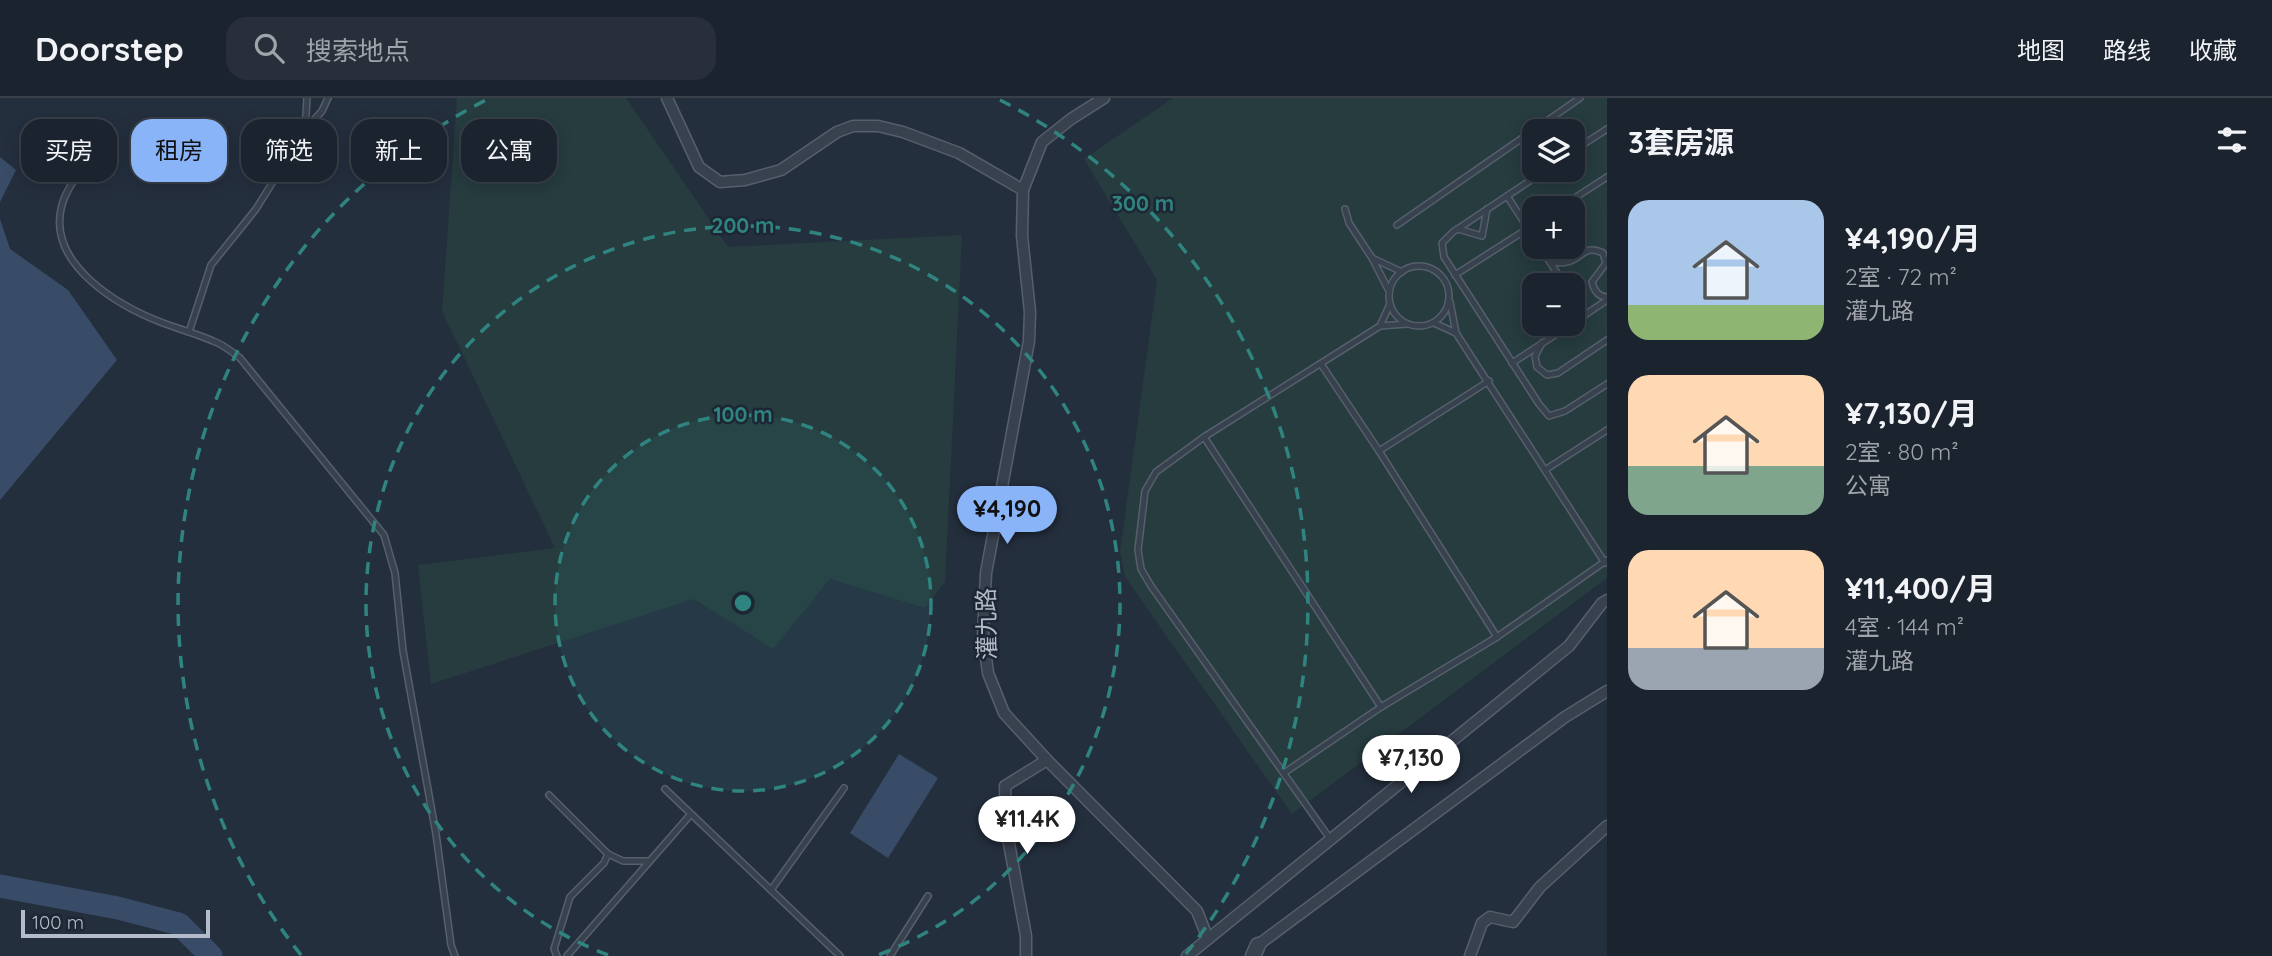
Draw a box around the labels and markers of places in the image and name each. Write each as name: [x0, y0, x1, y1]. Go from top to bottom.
pin: ¥4,190: [950, 486, 1064, 546]
centre of rings: [731, 591, 755, 615]
pin: ¥7,130: [1354, 736, 1468, 795]
pin: ¥11.4K: [970, 796, 1084, 856]

